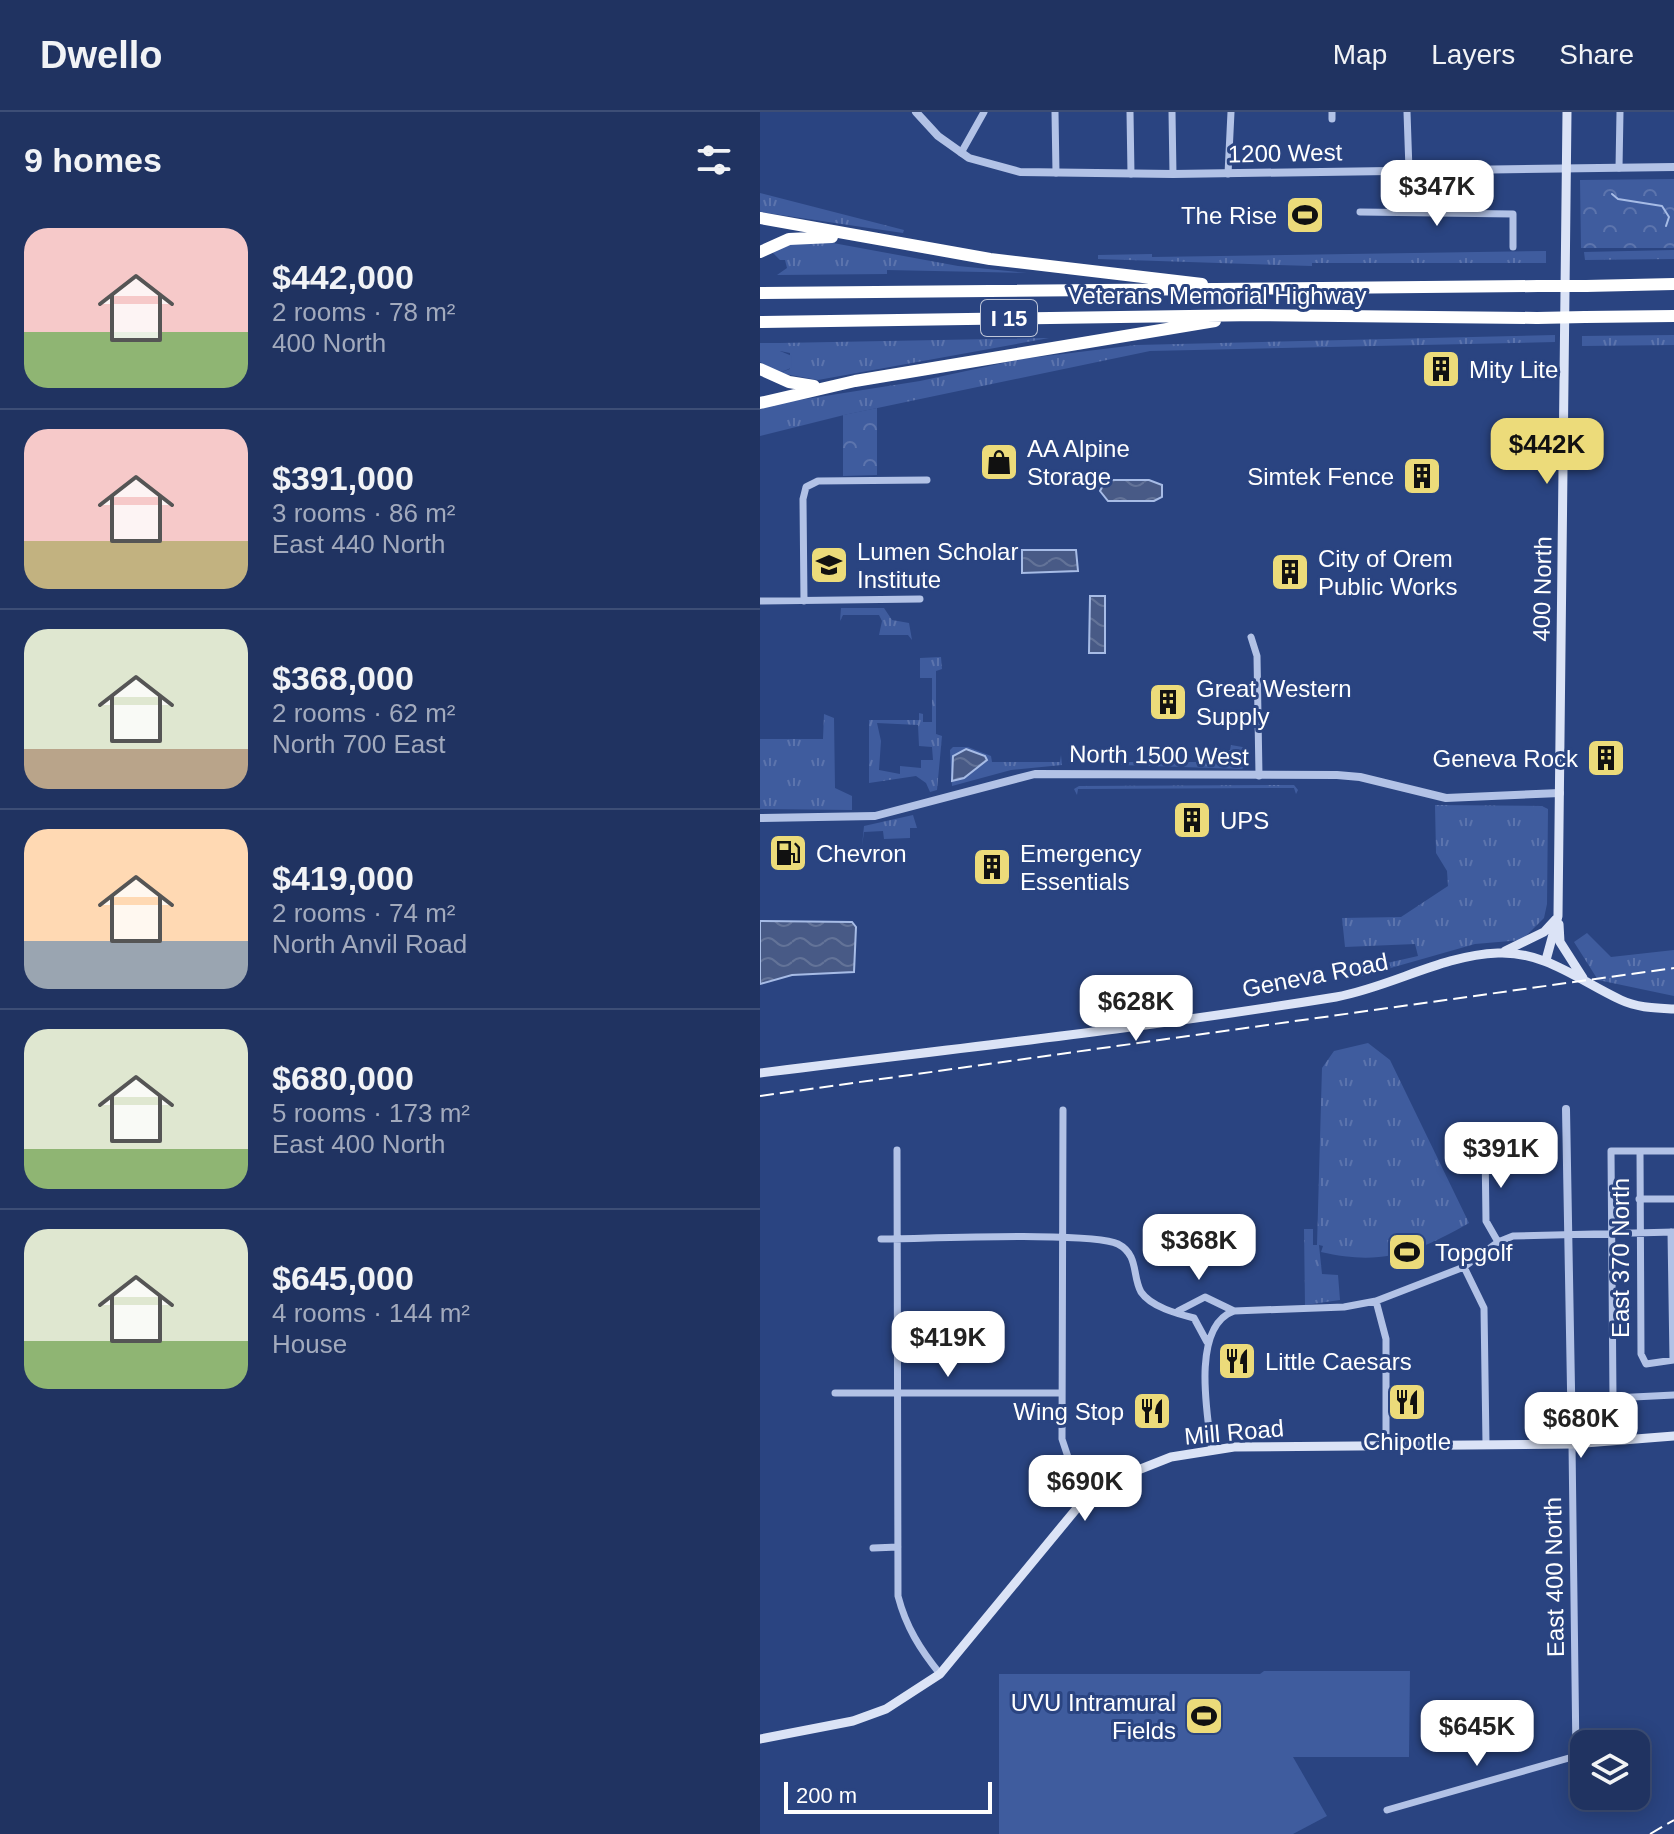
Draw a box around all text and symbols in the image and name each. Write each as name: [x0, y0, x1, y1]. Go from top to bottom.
text: Dwello: [40, 34, 162, 76]
text: Map: [1333, 39, 1387, 70]
text: Layers: [1431, 39, 1515, 70]
text: Share: [1559, 39, 1634, 70]
icon: filters: [692, 138, 736, 182]
street label: 1200 West: [1228, 138, 1343, 167]
text: 9 homes: [24, 141, 162, 179]
pin: $347K: [1381, 160, 1493, 228]
text: $347K: [1399, 171, 1475, 201]
sports icon: The Rise: [1284, 194, 1326, 236]
place label: The Rise: [1181, 202, 1277, 229]
text: $442,000: [272, 258, 414, 296]
icon: home: [88, 260, 184, 356]
street label: Veterans Memorial Highway: [1068, 282, 1366, 309]
text: 2 rooms · 78 m²: [272, 297, 456, 327]
road number: I 15: [981, 300, 1037, 336]
text: 400 North: [272, 328, 386, 358]
building icon: Mity Lite: [1420, 348, 1462, 390]
place label: Mity Lite: [1469, 356, 1558, 383]
pin: $442K: [1491, 418, 1603, 486]
text: $442K: [1509, 429, 1585, 459]
place label: AA Alpine Storage: [1027, 435, 1130, 490]
shop icon: AA Alpine Storage: [978, 441, 1020, 483]
building icon: Simtek Fence: [1401, 455, 1443, 497]
text: $391,000: [272, 459, 414, 497]
icon: home: [88, 461, 184, 557]
place label: Simtek Fence: [1247, 463, 1394, 490]
text: 3 rooms · 86 m²: [272, 498, 456, 528]
text: East 440 North: [272, 529, 445, 559]
street label: 400 North: [1528, 536, 1556, 642]
place label: Lumen Scholar Institute: [857, 538, 1018, 593]
school or university icon: Lumen Scholar Institute: [808, 544, 850, 586]
place label: City of Orem Public Works: [1318, 545, 1458, 600]
building icon: City of Orem Public Works: [1269, 551, 1311, 593]
text: $368,000: [272, 659, 414, 697]
icon: home: [88, 661, 184, 757]
place label: Great Western Supply: [1196, 675, 1352, 730]
building icon: Great Western Supply: [1147, 681, 1189, 723]
text: 2 rooms · 62 m²: [272, 698, 456, 728]
text: North 700 East: [272, 729, 445, 759]
building icon: Geneva Rock: [1585, 737, 1627, 779]
street label: North 1500 West: [1069, 740, 1249, 770]
place label: Geneva Rock: [1433, 745, 1579, 772]
building icon: UPS: [1171, 799, 1213, 841]
place label: UPS: [1220, 807, 1269, 834]
fuel station icon: Chevron: [767, 832, 809, 874]
place label: Chevron: [816, 840, 907, 867]
place label: Emergency Essentials: [1020, 840, 1141, 895]
building icon: Emergency Essentials: [971, 846, 1013, 888]
text: $419,000: [272, 859, 414, 897]
icon: home: [88, 861, 184, 957]
text: 2 rooms · 74 m²: [272, 898, 456, 928]
text: North Anvil Road: [272, 929, 467, 959]
street label: Geneva Road: [1240, 948, 1390, 1002]
pin: $628K: [1080, 975, 1192, 1043]
text: $628K: [1098, 986, 1174, 1016]
text: $680,000: [272, 1059, 414, 1097]
icon: home: [88, 1061, 184, 1157]
text: 5 rooms · 173 m²: [272, 1098, 470, 1128]
pin: $391K: [1445, 1122, 1557, 1190]
text: East 400 North: [272, 1129, 445, 1159]
text: $391K: [1463, 1133, 1539, 1163]
street label: East 370 North: [1607, 1178, 1634, 1338]
pin: $368K: [1143, 1214, 1255, 1282]
text: $368K: [1161, 1225, 1237, 1255]
sports icon: Topgolf: [1386, 1231, 1428, 1273]
place label: Topgolf: [1435, 1239, 1513, 1266]
text: $645,000: [272, 1259, 414, 1297]
icon: home: [88, 1261, 184, 1357]
text: 4 rooms · 144 m²: [272, 1298, 470, 1328]
pin: $419K: [892, 1311, 1004, 1379]
text: $419K: [910, 1322, 986, 1352]
text: House: [272, 1329, 347, 1359]
restaurant icon: Little Caesars: [1216, 1340, 1258, 1382]
place label: Little Caesars: [1265, 1348, 1412, 1375]
restaurant icon: Chipotle: [1386, 1381, 1428, 1423]
restaurant icon: Wing Stop: [1131, 1390, 1173, 1432]
pin: $680K: [1525, 1392, 1637, 1460]
place label: Wing Stop: [1013, 1398, 1124, 1425]
text: $680K: [1543, 1403, 1619, 1433]
street label: Mill Road: [1183, 1414, 1285, 1450]
place label: Chipotle: [1363, 1428, 1451, 1455]
pin: $690K: [1029, 1455, 1141, 1523]
text: $690K: [1047, 1466, 1123, 1496]
street label: East 400 North: [1539, 1497, 1569, 1657]
place label: UVU Intramural Fields: [1011, 1689, 1176, 1744]
sports icon: UVU Intramural Fields: [1183, 1695, 1225, 1737]
pin: $645K: [1421, 1700, 1533, 1768]
text: $645K: [1439, 1711, 1515, 1741]
map controls: [1570, 1730, 1650, 1810]
button: layers: [1570, 1730, 1650, 1810]
scale bar: [784, 1778, 992, 1814]
text: 200 m: [796, 1783, 857, 1808]

